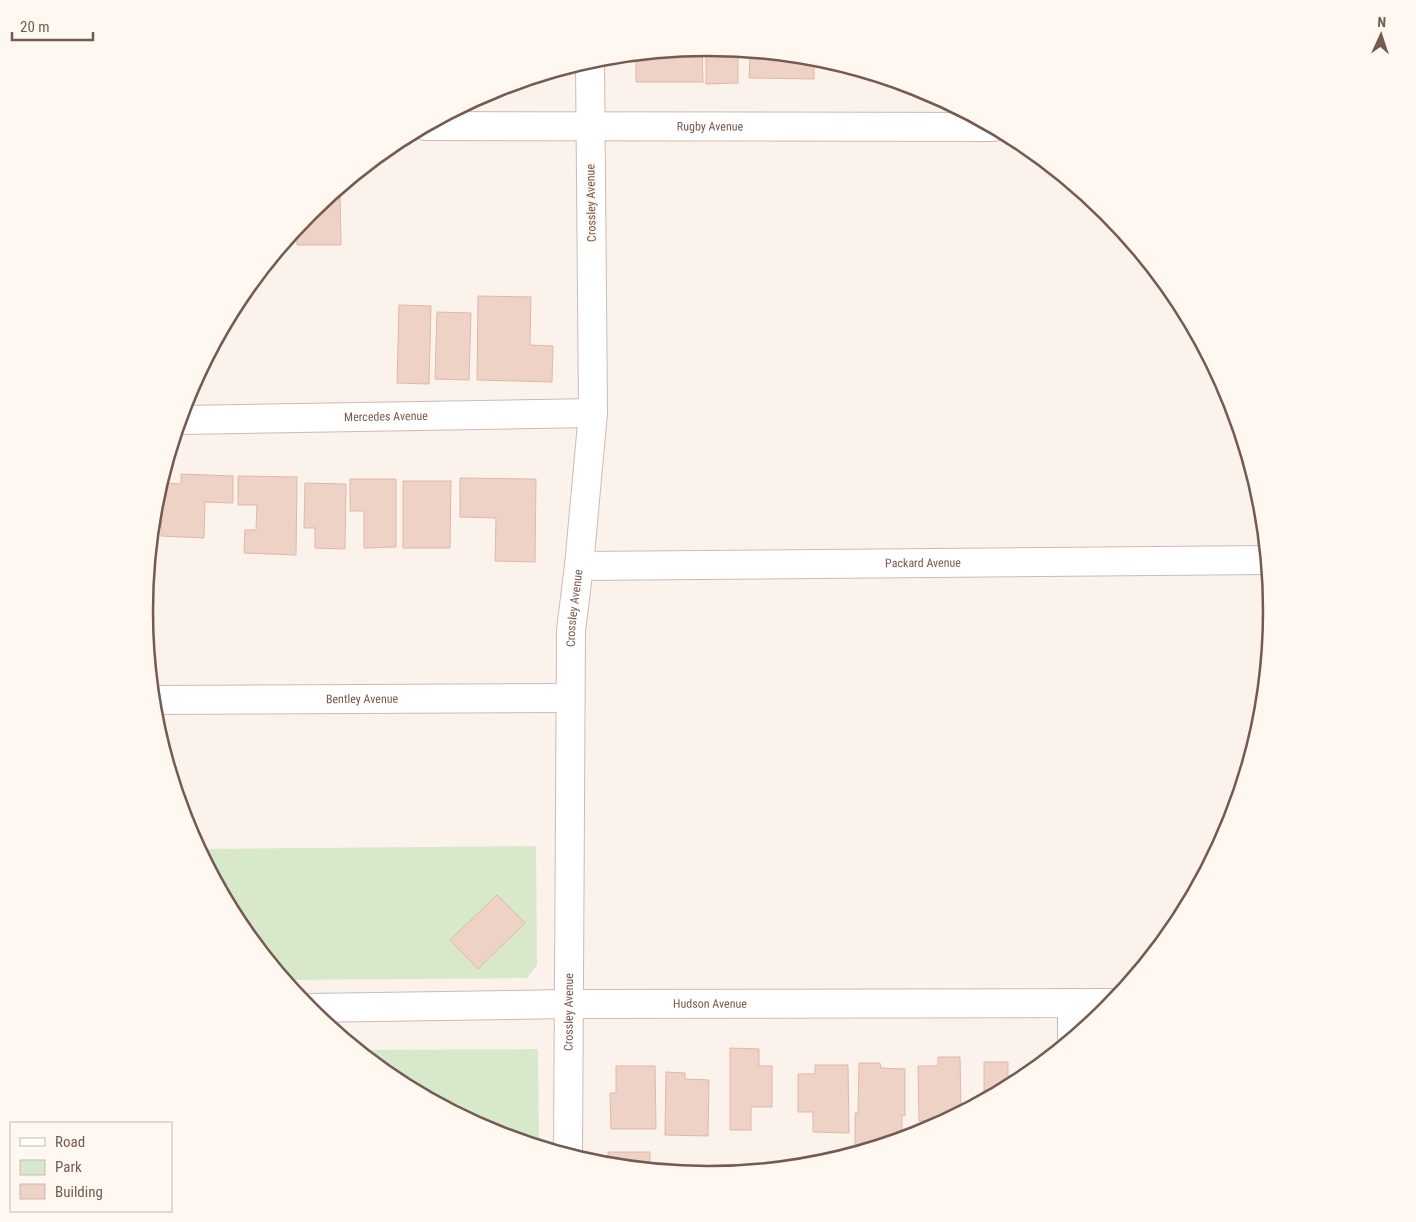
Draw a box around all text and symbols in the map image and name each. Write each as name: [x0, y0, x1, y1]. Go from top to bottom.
scale bar: [12, 10, 94, 42]
north arrow: [1356, 10, 1406, 60]
text: N: [1377, 14, 1386, 30]
text: 20 m: [20, 18, 50, 36]
street label: Rugby Avenue: [677, 119, 744, 134]
street label: Crossley Avenue: [583, 164, 599, 242]
street label: Mercedes Avenue: [344, 409, 428, 424]
street label: Packard Avenue: [885, 556, 961, 570]
street label: Crossley Avenue: [564, 568, 586, 647]
street label: Bentley Avenue: [326, 692, 399, 706]
street label: Crossley Avenue: [562, 973, 576, 1051]
street label: Hudson Avenue: [673, 997, 747, 1011]
legend: [10, 1122, 172, 1212]
text: Road: [55, 1133, 85, 1151]
text: Park: [55, 1158, 82, 1176]
text: Building: [55, 1183, 103, 1201]

